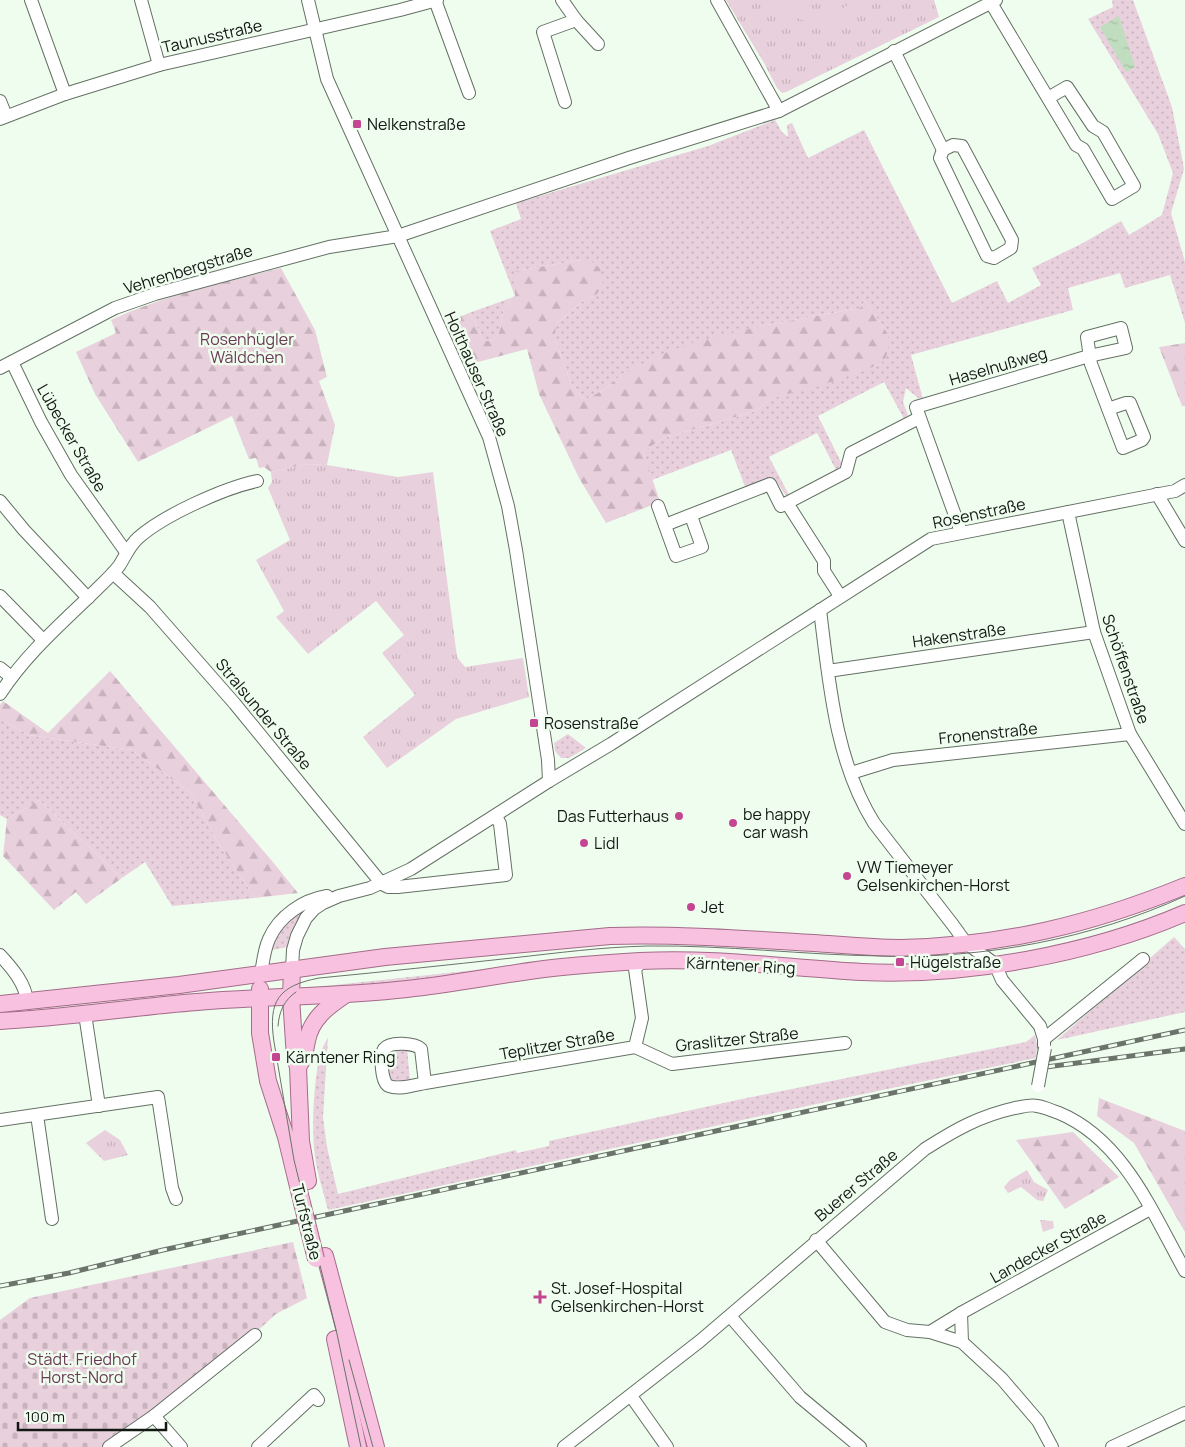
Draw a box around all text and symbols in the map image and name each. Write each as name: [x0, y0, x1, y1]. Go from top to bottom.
street label: Taunusstraße: [160, 14, 264, 58]
place label: Nelkenstraße: [367, 113, 466, 135]
marker: Nelkenstraße: [351, 118, 363, 130]
street label: Vehrenbergstraße: [121, 239, 255, 299]
street label: Holthauser Straße: [440, 308, 514, 440]
park label: Rosenhügler Wäldchen: [200, 328, 294, 368]
street label: Haselnußweg: [947, 342, 1049, 390]
street label: Lübecker Straße: [32, 380, 112, 496]
street label: Rosenstraße: [930, 492, 1028, 534]
street label: Schöffenstraße: [1097, 611, 1155, 727]
street label: Hakenstraße: [911, 618, 1007, 652]
street label: Stralsunder Straße: [211, 654, 317, 774]
place label: Rosenstraße: [544, 712, 639, 734]
marker: Rosenstraße: [528, 717, 540, 729]
street label: Fronenstraße: [937, 717, 1039, 749]
place label: be happy car wash: [743, 803, 811, 843]
place label: Das Futterhaus: [557, 805, 669, 827]
marker: Das Futterhaus: [673, 810, 685, 822]
marker: be happy car wash: [727, 817, 739, 829]
place label: Lidl: [594, 832, 619, 854]
marker: Lidl: [578, 837, 590, 849]
place label: VW Tiemeyer Gelsenkirchen-Horst: [857, 856, 1010, 896]
marker: VW Tiemeyer Gelsenkirchen-Horst: [841, 870, 853, 882]
place label: Jet: [701, 896, 724, 918]
marker: Jet: [685, 901, 697, 913]
street label: Kärntener Ring: [686, 951, 796, 979]
place label: Hügelstraße: [910, 951, 1001, 973]
marker: Hügelstraße: [894, 956, 906, 968]
street label: Graslitzer Straße: [674, 1022, 800, 1056]
street label: Teplitzer Straße: [498, 1023, 616, 1065]
place label: Kärntener Ring: [286, 1046, 395, 1068]
marker: Kärntener Ring: [270, 1051, 282, 1063]
street label: Buerer Straße: [810, 1144, 902, 1226]
street label: Turfstraße: [287, 1182, 327, 1262]
street label: Landecker Straße: [986, 1206, 1110, 1288]
place label: St. Josef-Hospital Gelsenkirchen-Horst: [551, 1277, 704, 1317]
marker: St. Josef-Hospital Gelsenkirchen-Horst: [533, 1290, 547, 1304]
park label: Städt. Friedhof Horst-Nord: [27, 1348, 137, 1388]
scale bar: [18, 1400, 165, 1432]
text: 100 m: [25, 1406, 65, 1427]

